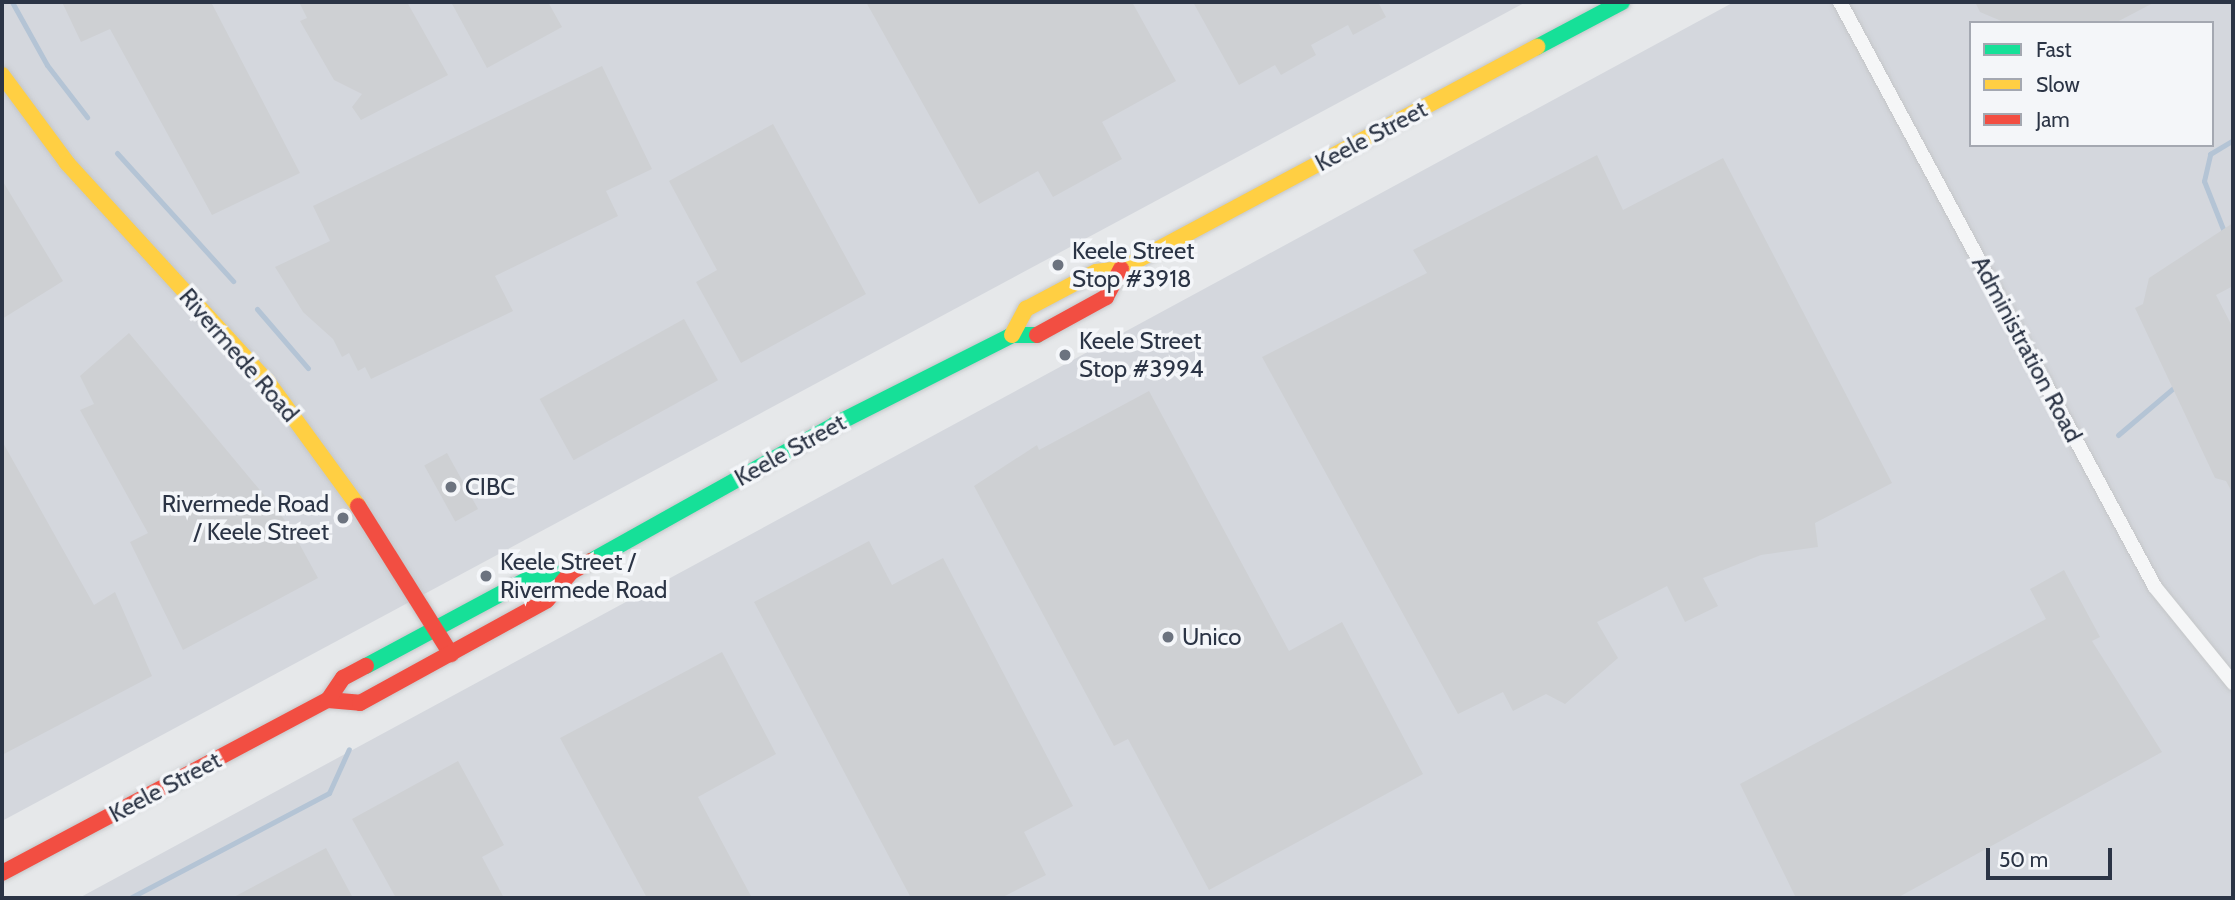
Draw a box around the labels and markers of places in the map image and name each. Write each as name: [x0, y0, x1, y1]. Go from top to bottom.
place label: Keele Street Stop #3918: [1072, 237, 1194, 293]
marker: Keele Street Stop #3918: [1050, 257, 1066, 273]
place label: Keele Street Stop #3994: [1079, 327, 1204, 383]
marker: Keele Street Stop #3994: [1057, 347, 1073, 363]
place label: CIBC: [465, 473, 515, 501]
marker: CIBC: [443, 479, 459, 495]
place label: Rivermede Road / Keele Street: [162, 490, 329, 546]
marker: Rivermede Road / Keele Street: [335, 510, 351, 526]
place label: Keele Street / Rivermede Road: [500, 548, 667, 604]
marker: Keele Street / Rivermede Road: [478, 568, 494, 584]
place label: Unico: [1182, 623, 1241, 651]
marker: Unico: [1160, 629, 1176, 645]

